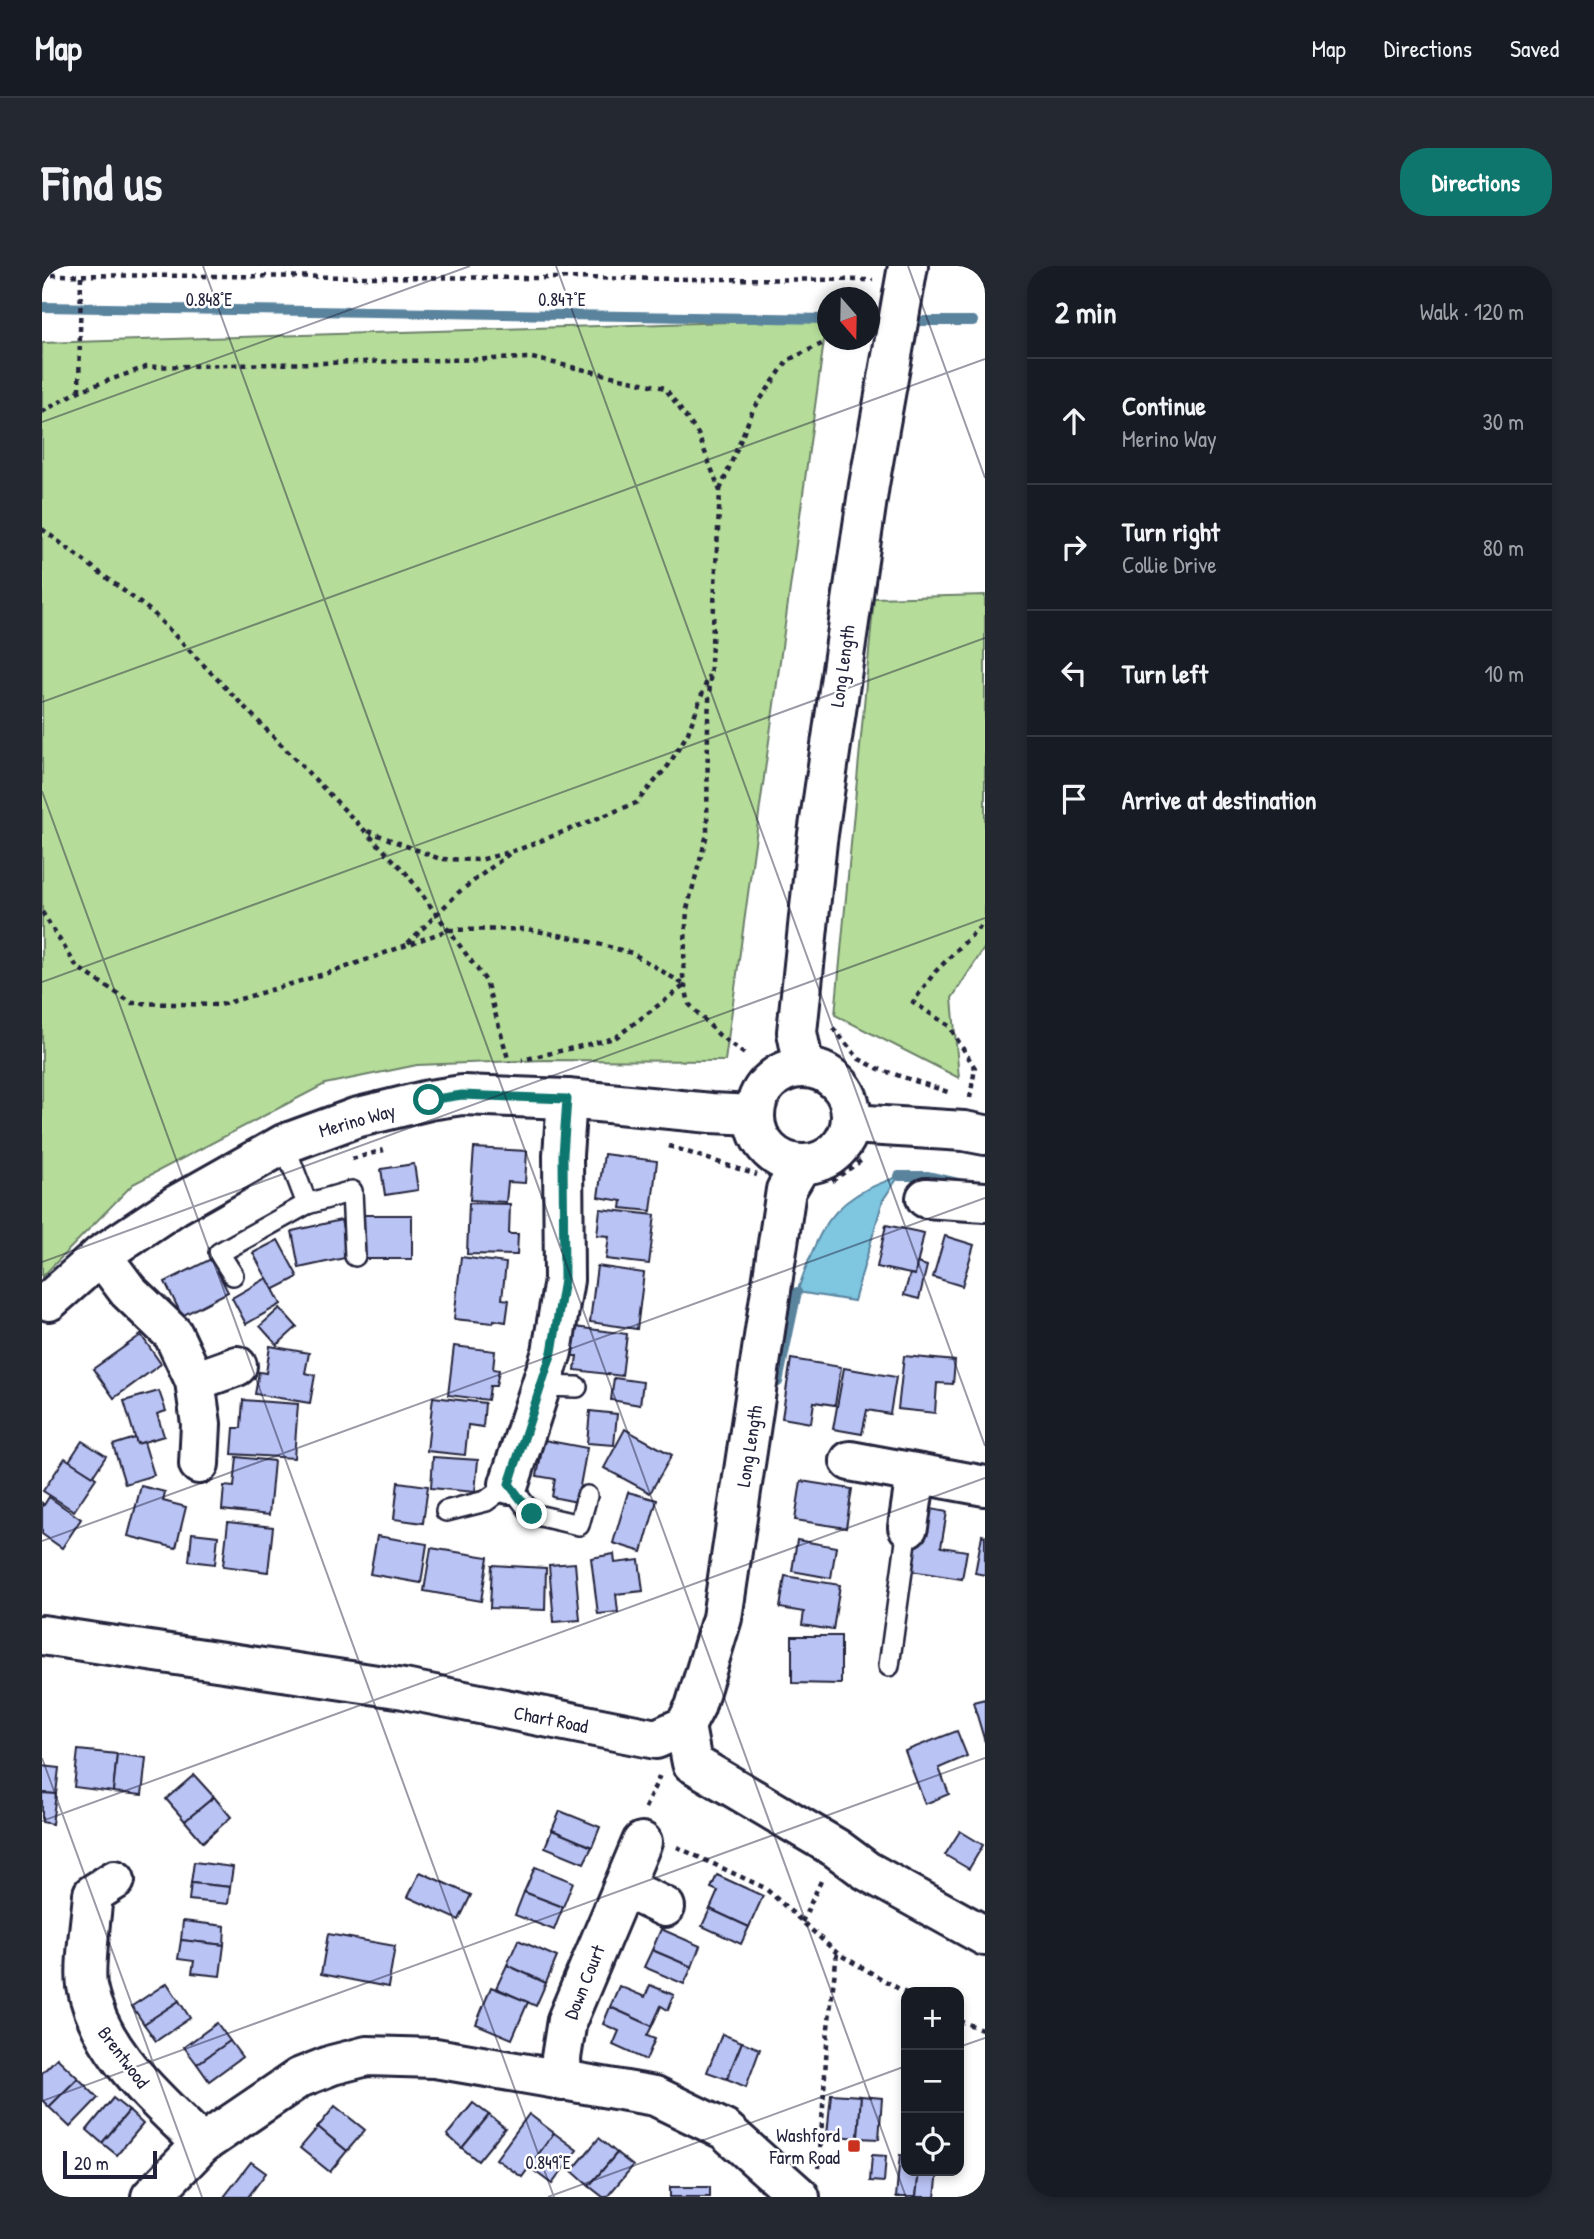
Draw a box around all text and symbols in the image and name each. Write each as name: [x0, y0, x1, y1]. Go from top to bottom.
text: Map: [35, 26, 82, 70]
text: Map: [1312, 32, 1346, 64]
text: Directions: [1384, 32, 1472, 64]
text: Saved: [1510, 32, 1559, 64]
button: Directions: [1400, 148, 1552, 216]
text: Find us: [42, 149, 162, 215]
text: 0.848°E: [186, 287, 232, 312]
text: 0.847°E: [538, 287, 586, 312]
north arrow: [817, 287, 880, 350]
text: 2 min: [1055, 292, 1117, 332]
text: Walk · 120 m: [1420, 296, 1524, 327]
text: Continue: [1122, 388, 1206, 423]
icon: ahead: [1055, 402, 1093, 440]
text: 30 m: [1482, 406, 1524, 437]
text: Merino Way: [1122, 423, 1217, 454]
text: Turn right: [1122, 514, 1220, 549]
icon: right: [1055, 528, 1093, 566]
text: 80 m: [1483, 532, 1524, 563]
text: Collie Drive: [1122, 549, 1217, 580]
street label: Long Length: [823, 623, 861, 709]
icon: left: [1055, 654, 1093, 692]
text: Turn left: [1122, 656, 1208, 691]
text: 10 m: [1484, 658, 1524, 689]
icon: arrive: [1055, 780, 1093, 818]
text: Arrive at destination: [1122, 782, 1317, 817]
route start: [413, 1084, 444, 1115]
street label: Merino Way: [316, 1097, 398, 1143]
street label: Long Length: [730, 1403, 768, 1489]
route end: [516, 1498, 547, 1529]
street label: Chart Road: [512, 1699, 591, 1739]
street label: Down Court: [557, 1941, 611, 2023]
map controls: [901, 1987, 964, 2176]
button: +: [901, 1987, 964, 2050]
street label: Brentwood: [92, 2021, 156, 2094]
button: −: [901, 2050, 964, 2113]
button: locate: [901, 2113, 964, 2176]
place label: Washford Farm Road: [769, 2122, 841, 2170]
marker: Washford Farm Road: [846, 2138, 862, 2154]
scale bar: [63, 2148, 158, 2180]
text: 20 m: [74, 2150, 109, 2176]
text: 0.849°E: [525, 2150, 571, 2175]

